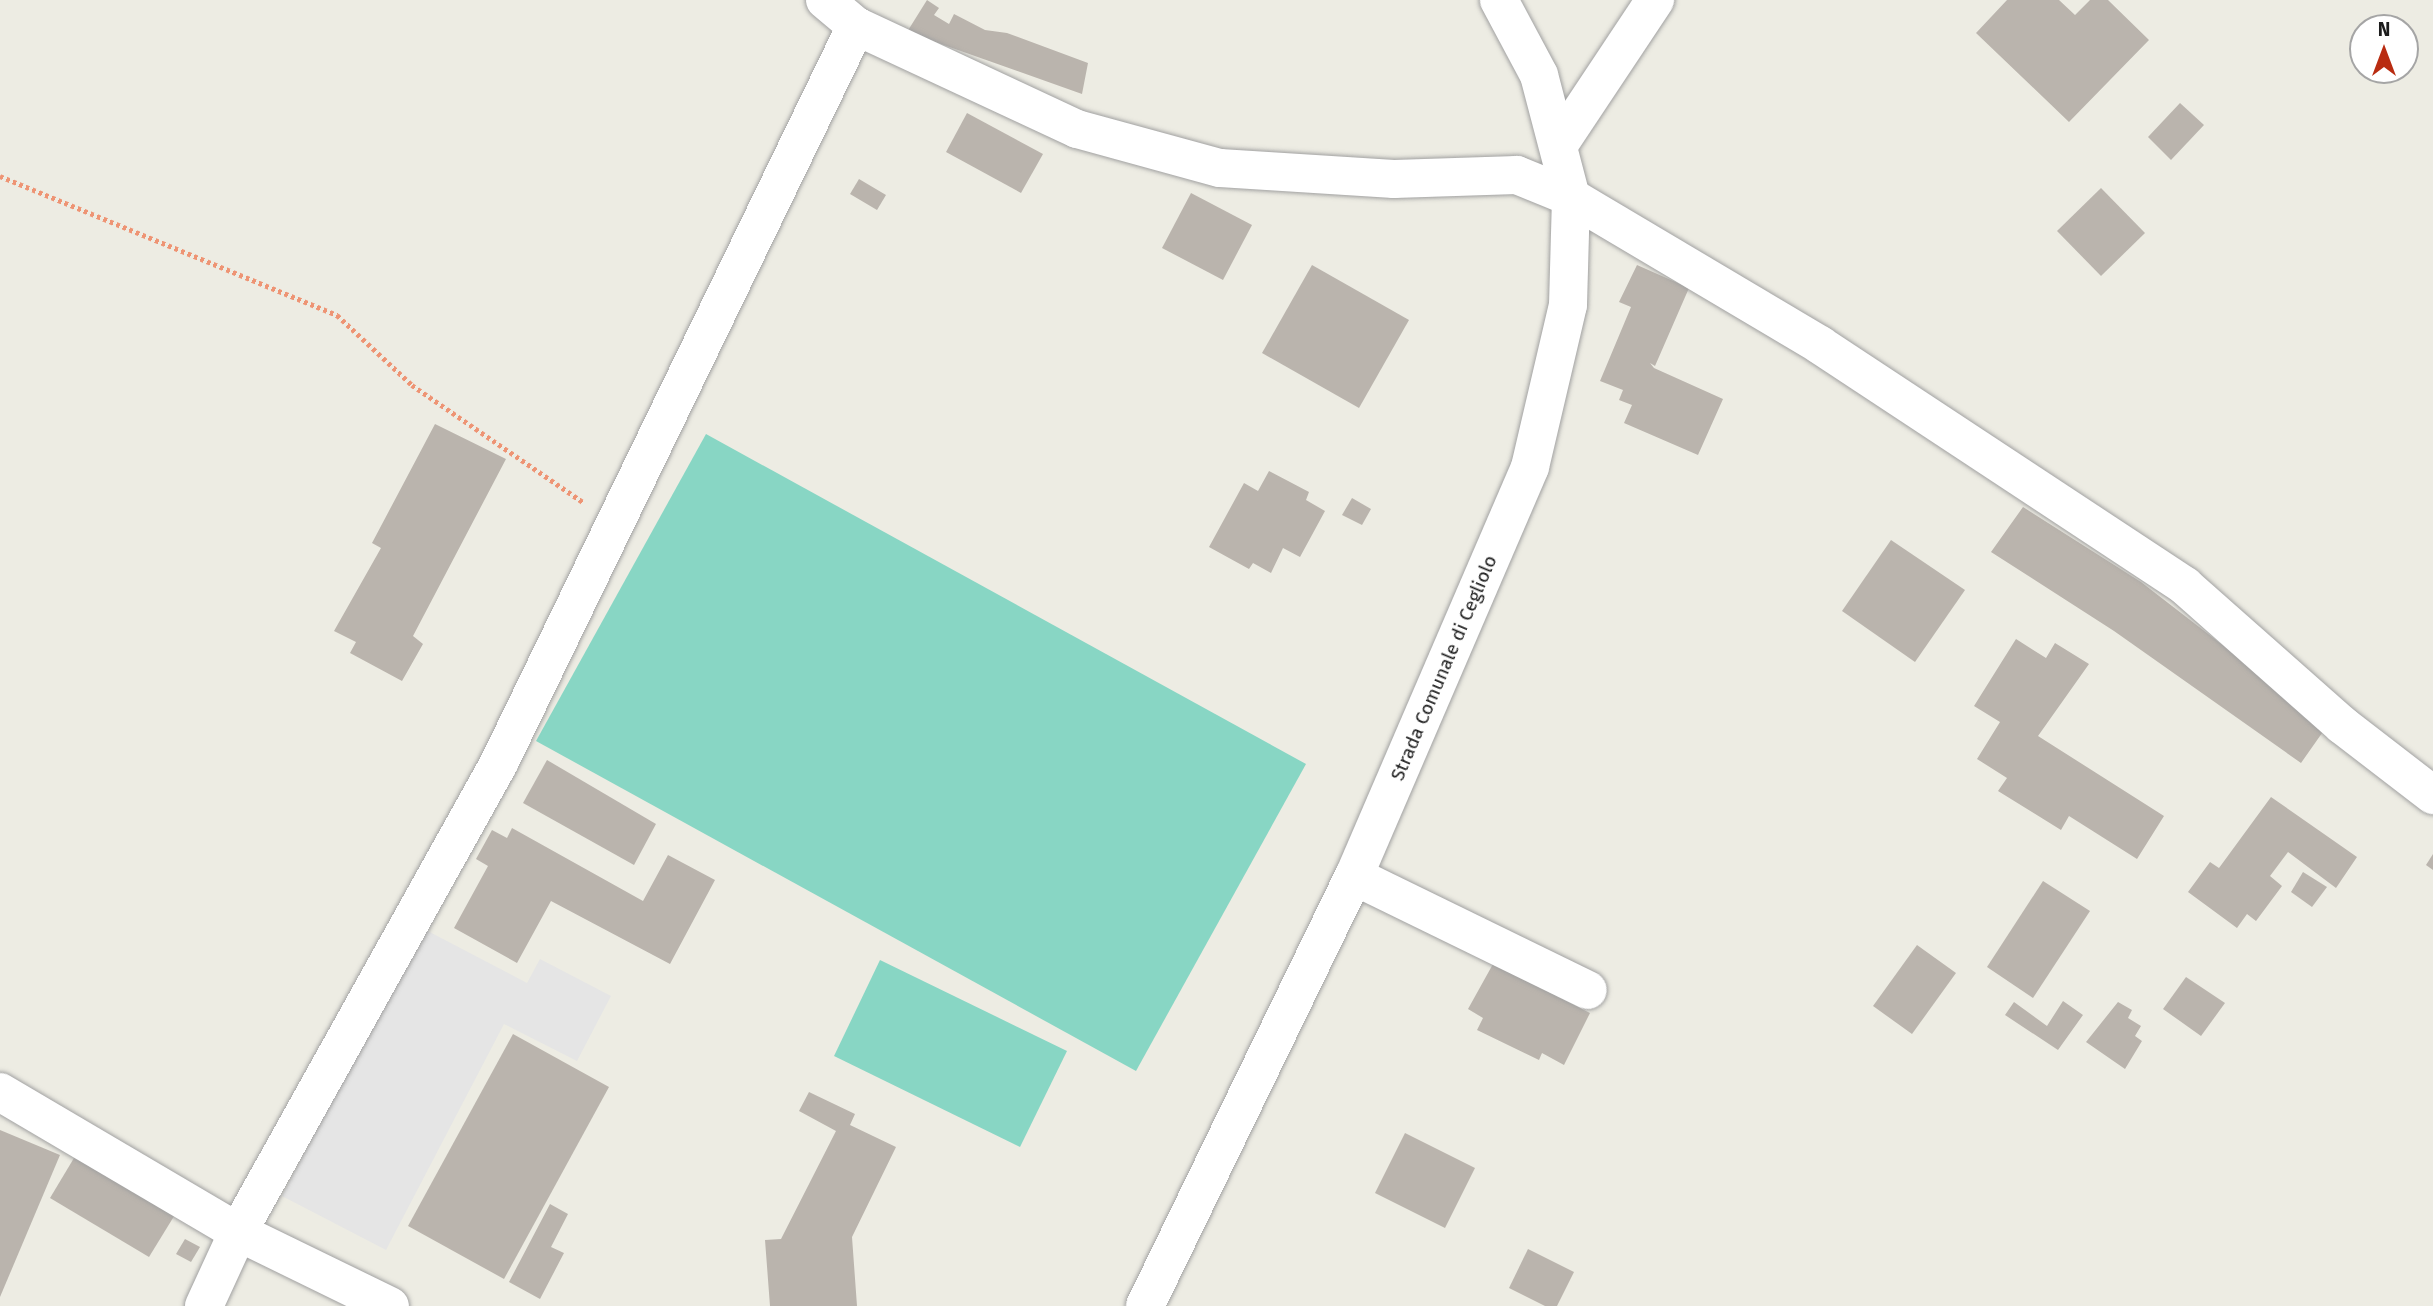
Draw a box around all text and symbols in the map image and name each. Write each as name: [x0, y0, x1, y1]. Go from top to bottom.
north arrow: [2349, 14, 2419, 84]
text: N: [2378, 18, 2390, 41]
street label: Strada Comunale di Cegliolo: [1386, 552, 1502, 784]

